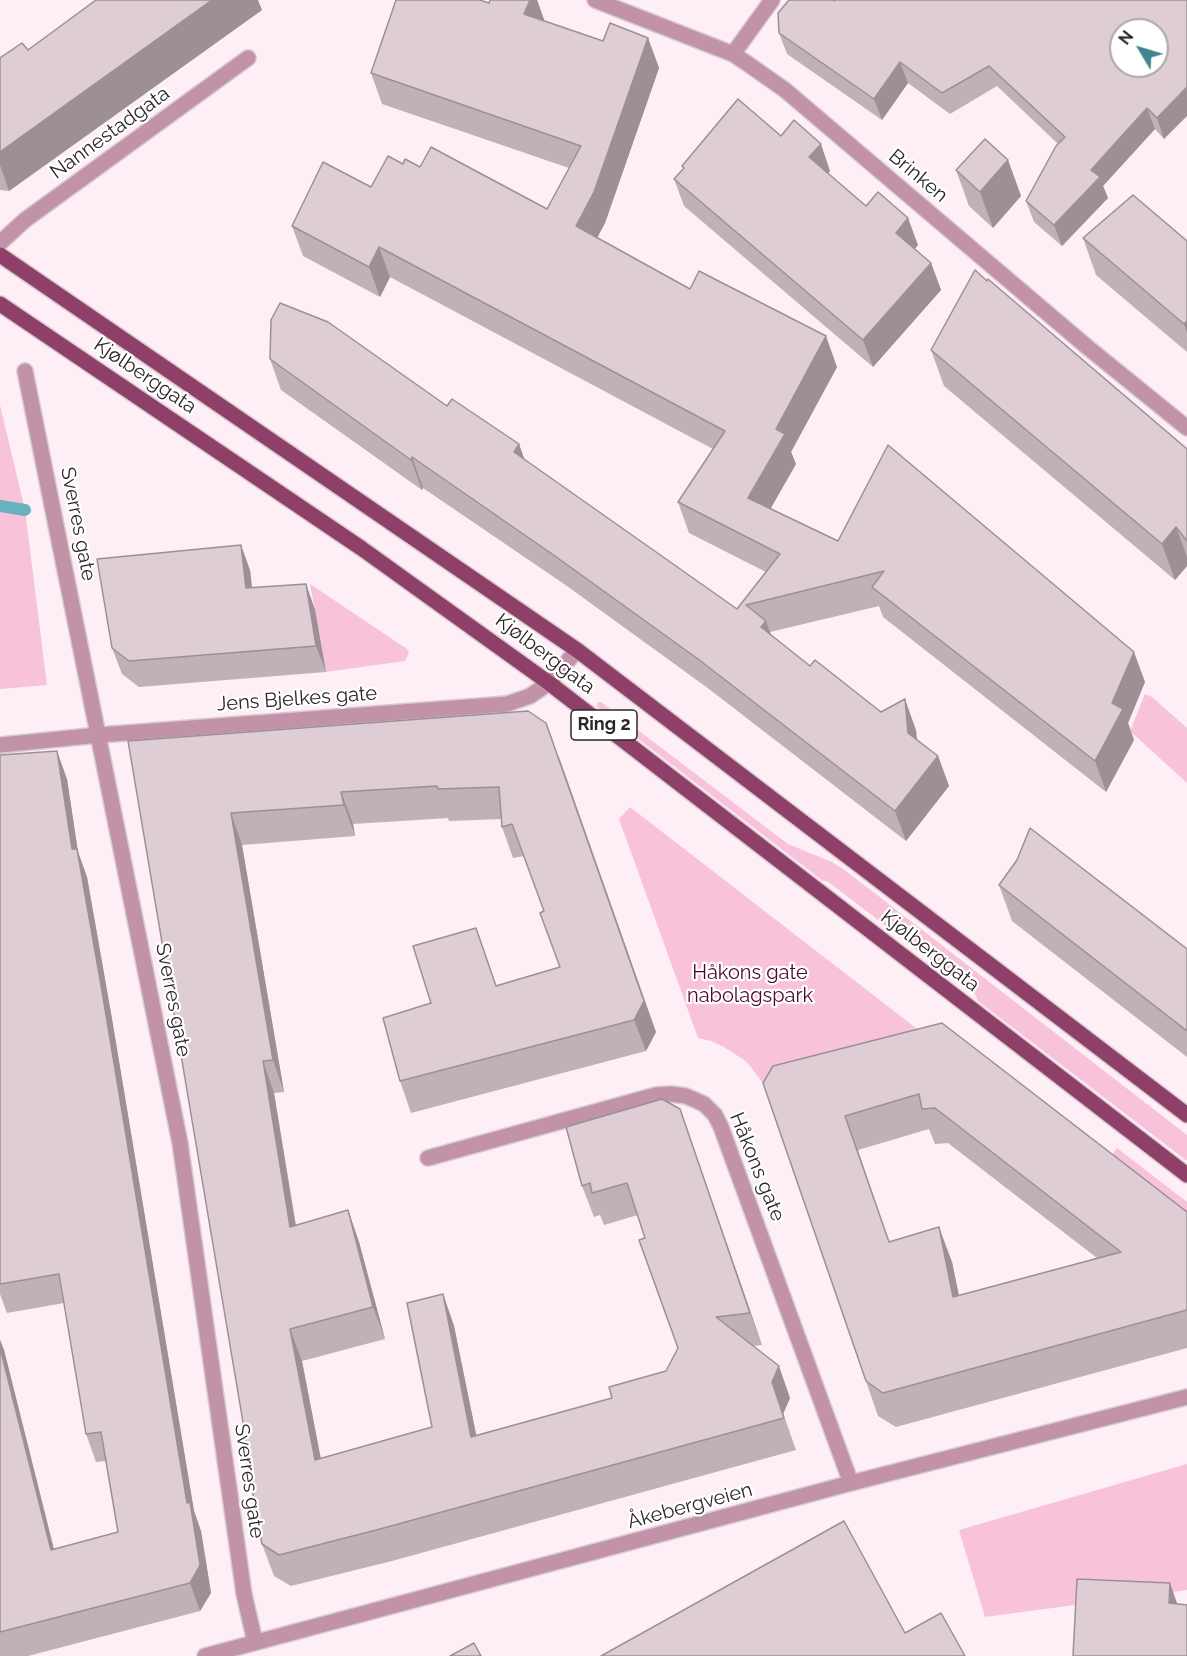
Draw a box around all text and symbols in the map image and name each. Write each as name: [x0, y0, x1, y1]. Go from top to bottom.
north arrow: [1109, 18, 1169, 78]
text: N: [1115, 27, 1137, 49]
street label: Nannestadgata: [46, 82, 174, 184]
street label: Brinken: [884, 144, 952, 208]
street label: Kjølberggata: [89, 333, 201, 419]
street label: Sverres gate: [55, 465, 101, 583]
street label: Kjølberggata: [490, 609, 600, 699]
street label: Jens Bjelkes gate: [216, 681, 378, 717]
road number: Ring 2: [571, 710, 637, 740]
street label: Kjølberggata: [876, 905, 984, 997]
street label: Sverres gate: [150, 941, 196, 1059]
park label: Håkons gate nabolagspark: [687, 961, 813, 1008]
street label: Håkons gate: [724, 1109, 790, 1225]
street label: Sverres gate: [229, 1422, 269, 1540]
street label: Åkebergveien: [625, 1478, 755, 1534]

